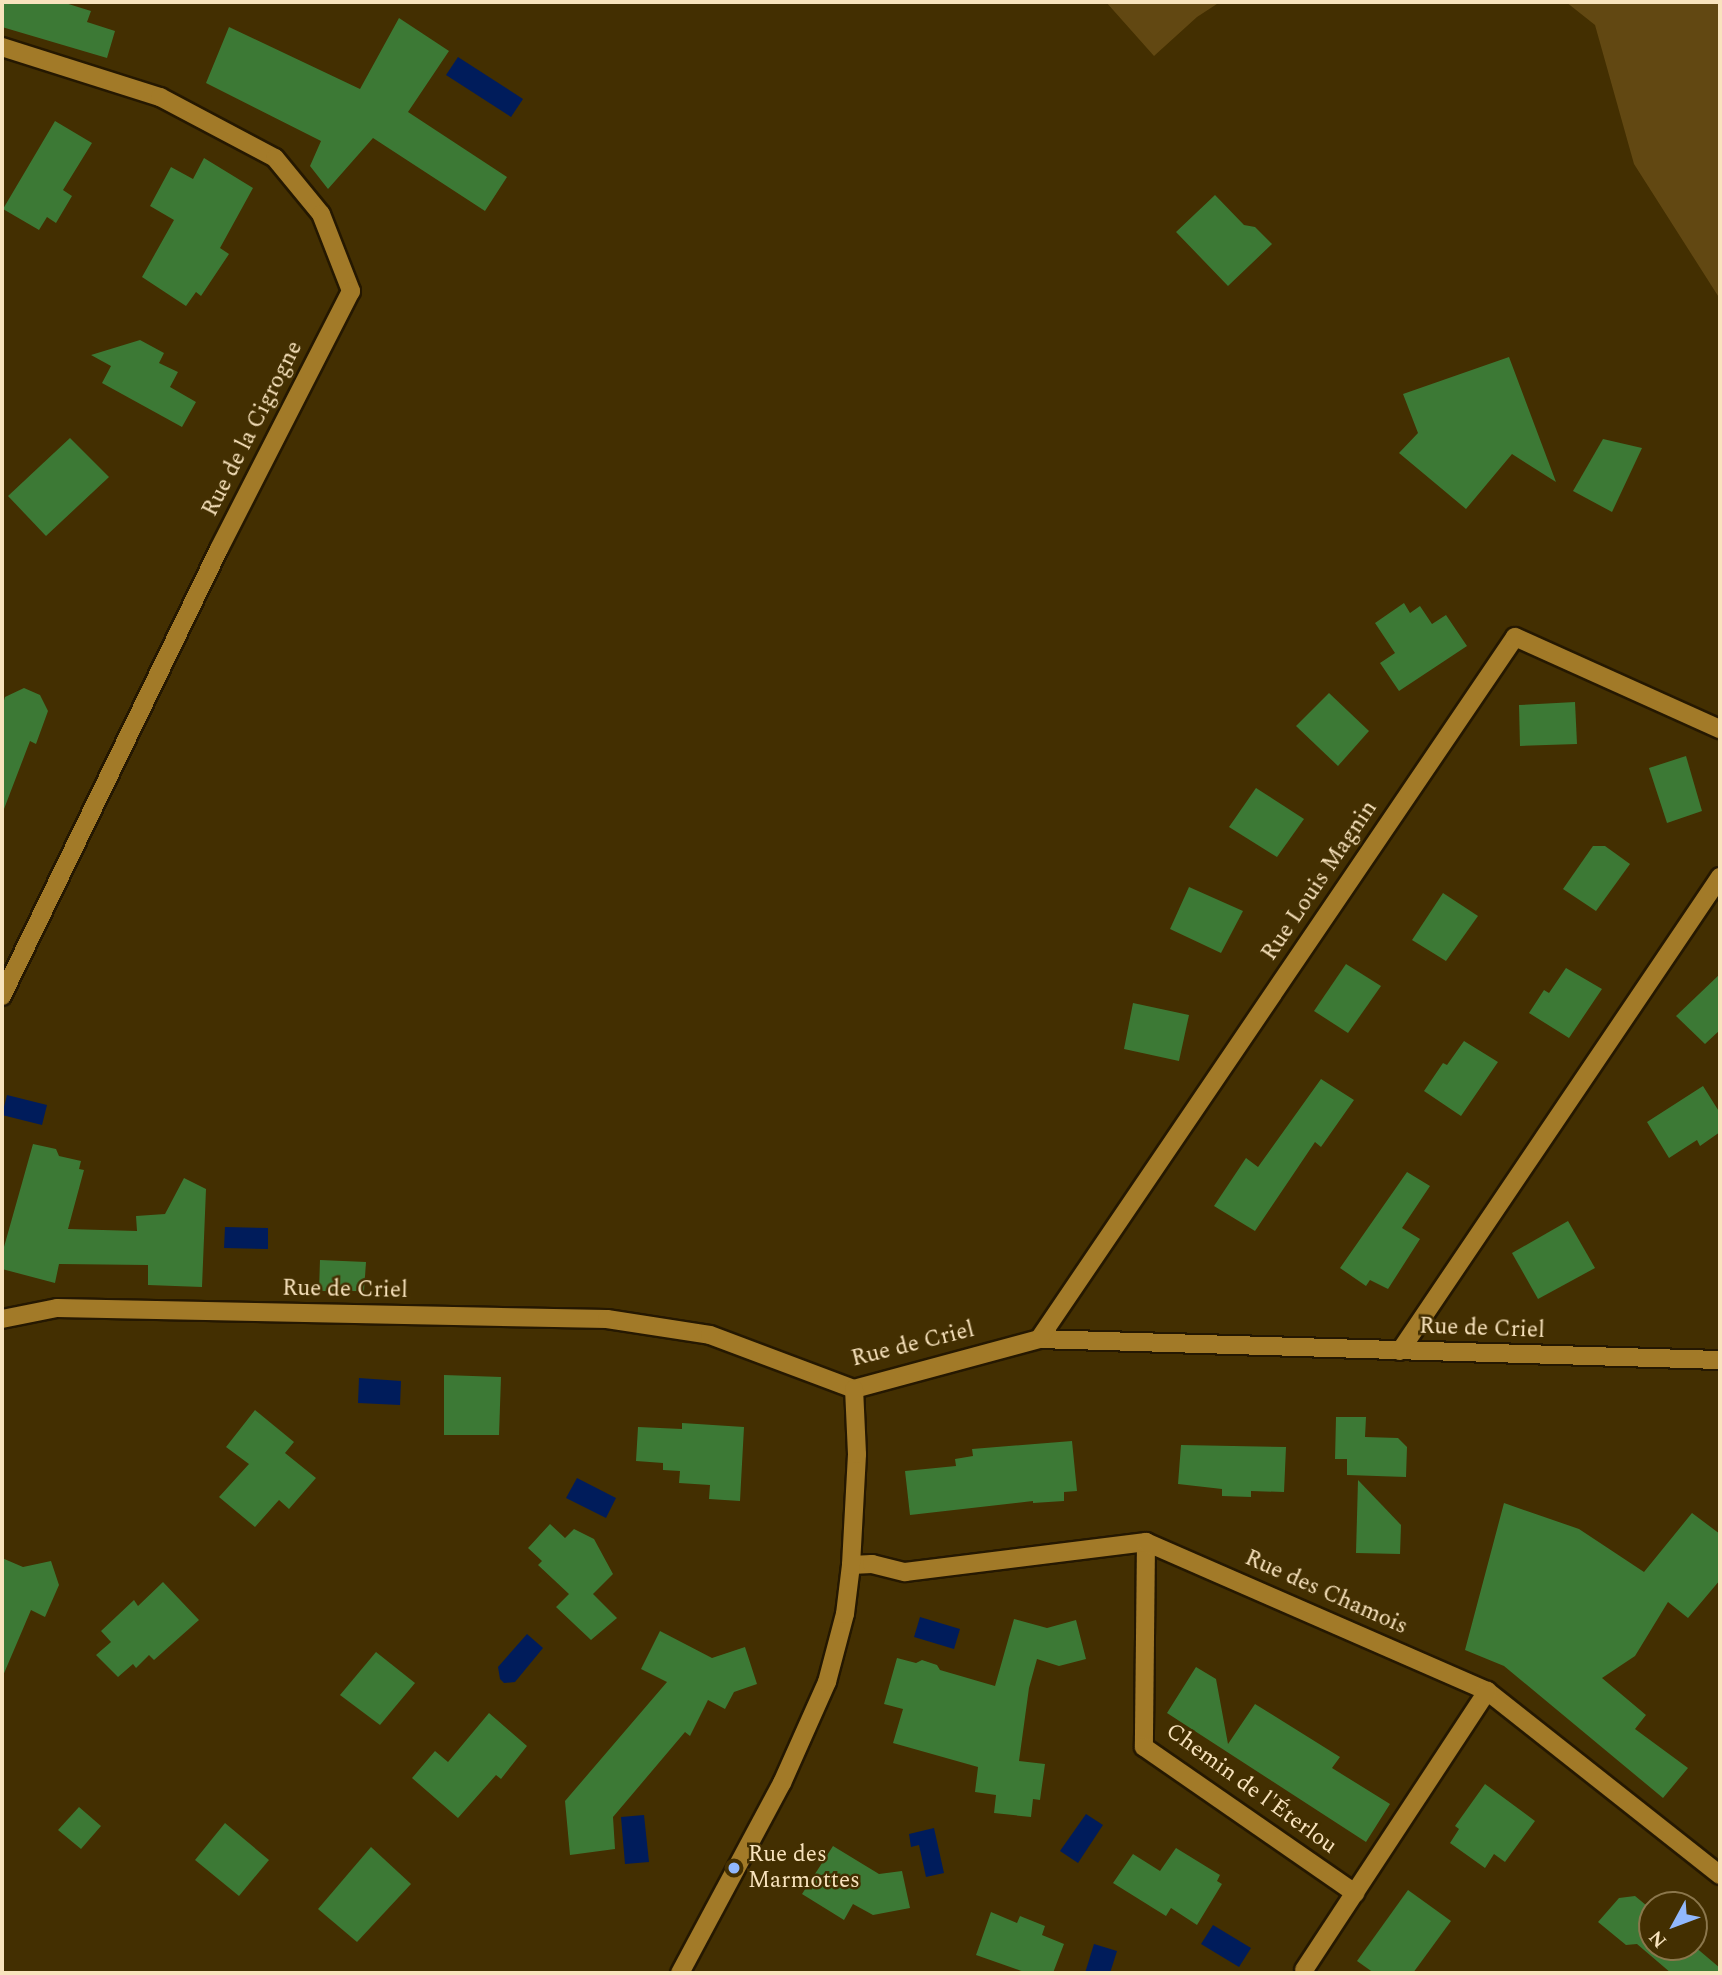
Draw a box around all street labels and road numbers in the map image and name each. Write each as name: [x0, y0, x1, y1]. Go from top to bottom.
street label: Rue de la Cigrogne: [197, 337, 309, 521]
street label: Rue Louis Magnin: [1256, 796, 1384, 966]
street label: Rue de Criel: [282, 1275, 408, 1305]
street label: Rue de Criel: [1419, 1313, 1545, 1345]
street label: Rue de Criel: [849, 1316, 977, 1374]
street label: Rue des Chamois: [1240, 1545, 1412, 1641]
street label: Chemin de l'Éterlou: [1160, 1718, 1342, 1860]

